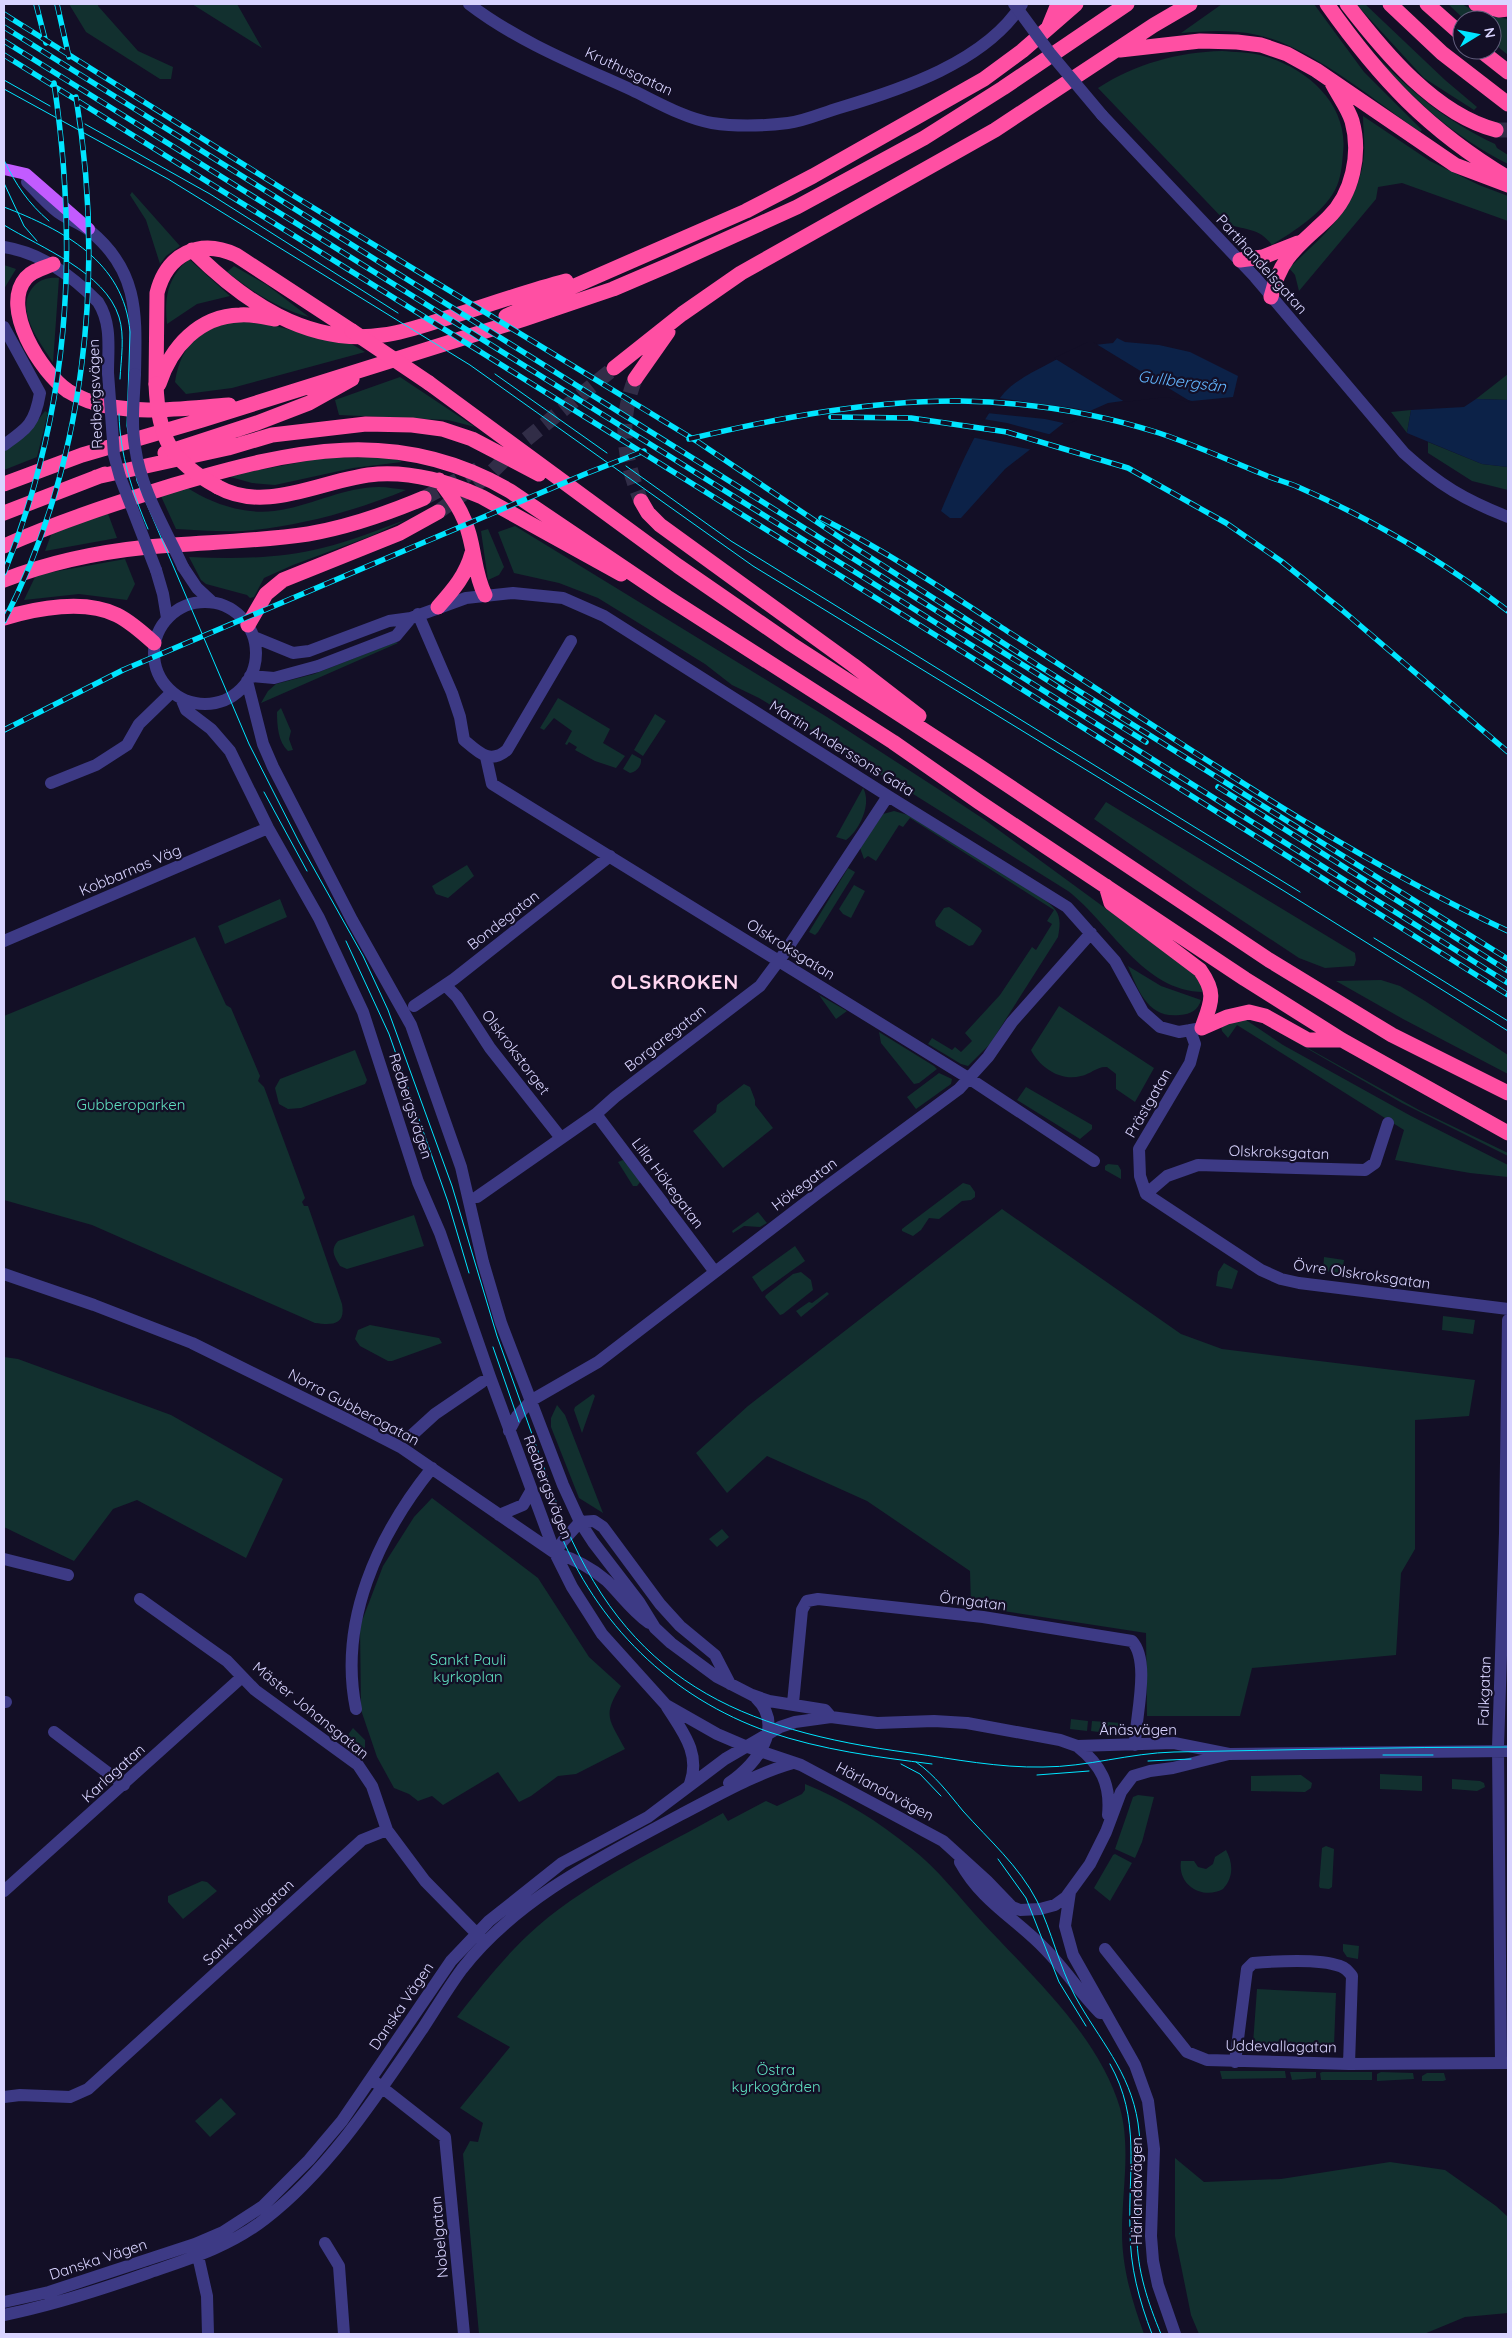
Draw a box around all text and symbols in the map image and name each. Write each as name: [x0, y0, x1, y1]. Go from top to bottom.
north arrow: [1452, 10, 1502, 60]
text: N: [1480, 26, 1500, 39]
street label: Kruthusgatan: [582, 42, 676, 100]
street label: Partihandelsgatan: [1212, 210, 1312, 318]
street label: Redbergsvägen: [84, 339, 106, 449]
water label: Gullbergsån: [1137, 366, 1228, 396]
street label: Martin Anderssons Gata: [766, 696, 918, 800]
street label: Kobbarnas Väg: [76, 840, 184, 900]
street label: Bondegatan: [463, 886, 543, 954]
street label: Olskroksgatan: [743, 914, 839, 984]
district label: OLSKROKEN: [611, 969, 739, 994]
street label: Borgaregatan: [621, 1000, 709, 1076]
street label: Olskrokstorget: [478, 1006, 554, 1098]
street label: Redbergsvägen: [385, 1051, 437, 1161]
street label: Prästgatan: [1121, 1065, 1175, 1141]
park label: Gubberoparken: [77, 1095, 185, 1114]
street label: Lilla Hökegatan: [628, 1134, 708, 1232]
street label: Olskroksgatan: [1228, 1141, 1330, 1163]
street label: Hökegatan: [767, 1153, 841, 1215]
street label: Övre Olskroksgatan: [1292, 1255, 1432, 1293]
street label: Norra Gubberogatan: [285, 1364, 423, 1450]
street label: Redbergsvägen: [519, 1432, 577, 1542]
street label: Örngatan: [939, 1587, 1007, 1615]
park label: Sankt Pauli kyrkoplan: [430, 1650, 506, 1686]
street label: Falkgatan: [1473, 1656, 1495, 1726]
street label: Mäster Johansgatan: [249, 1657, 373, 1763]
street label: Ånäsvägen: [1099, 1720, 1177, 1739]
street label: Karlagatan: [77, 1740, 149, 1806]
street label: Härlandavägen: [833, 1757, 937, 1825]
street label: Sankt Pauligatan: [199, 1875, 297, 1969]
street label: Danska Vägen: [365, 1958, 437, 2054]
street label: Uddevallagatan: [1225, 2036, 1337, 2056]
park label: Östra kyrkogården: [731, 2060, 821, 2096]
street label: Härlandavägen: [1127, 2137, 1146, 2245]
street label: Nobelgatan: [426, 2195, 452, 2279]
street label: Danska Vägen: [47, 2234, 149, 2284]

